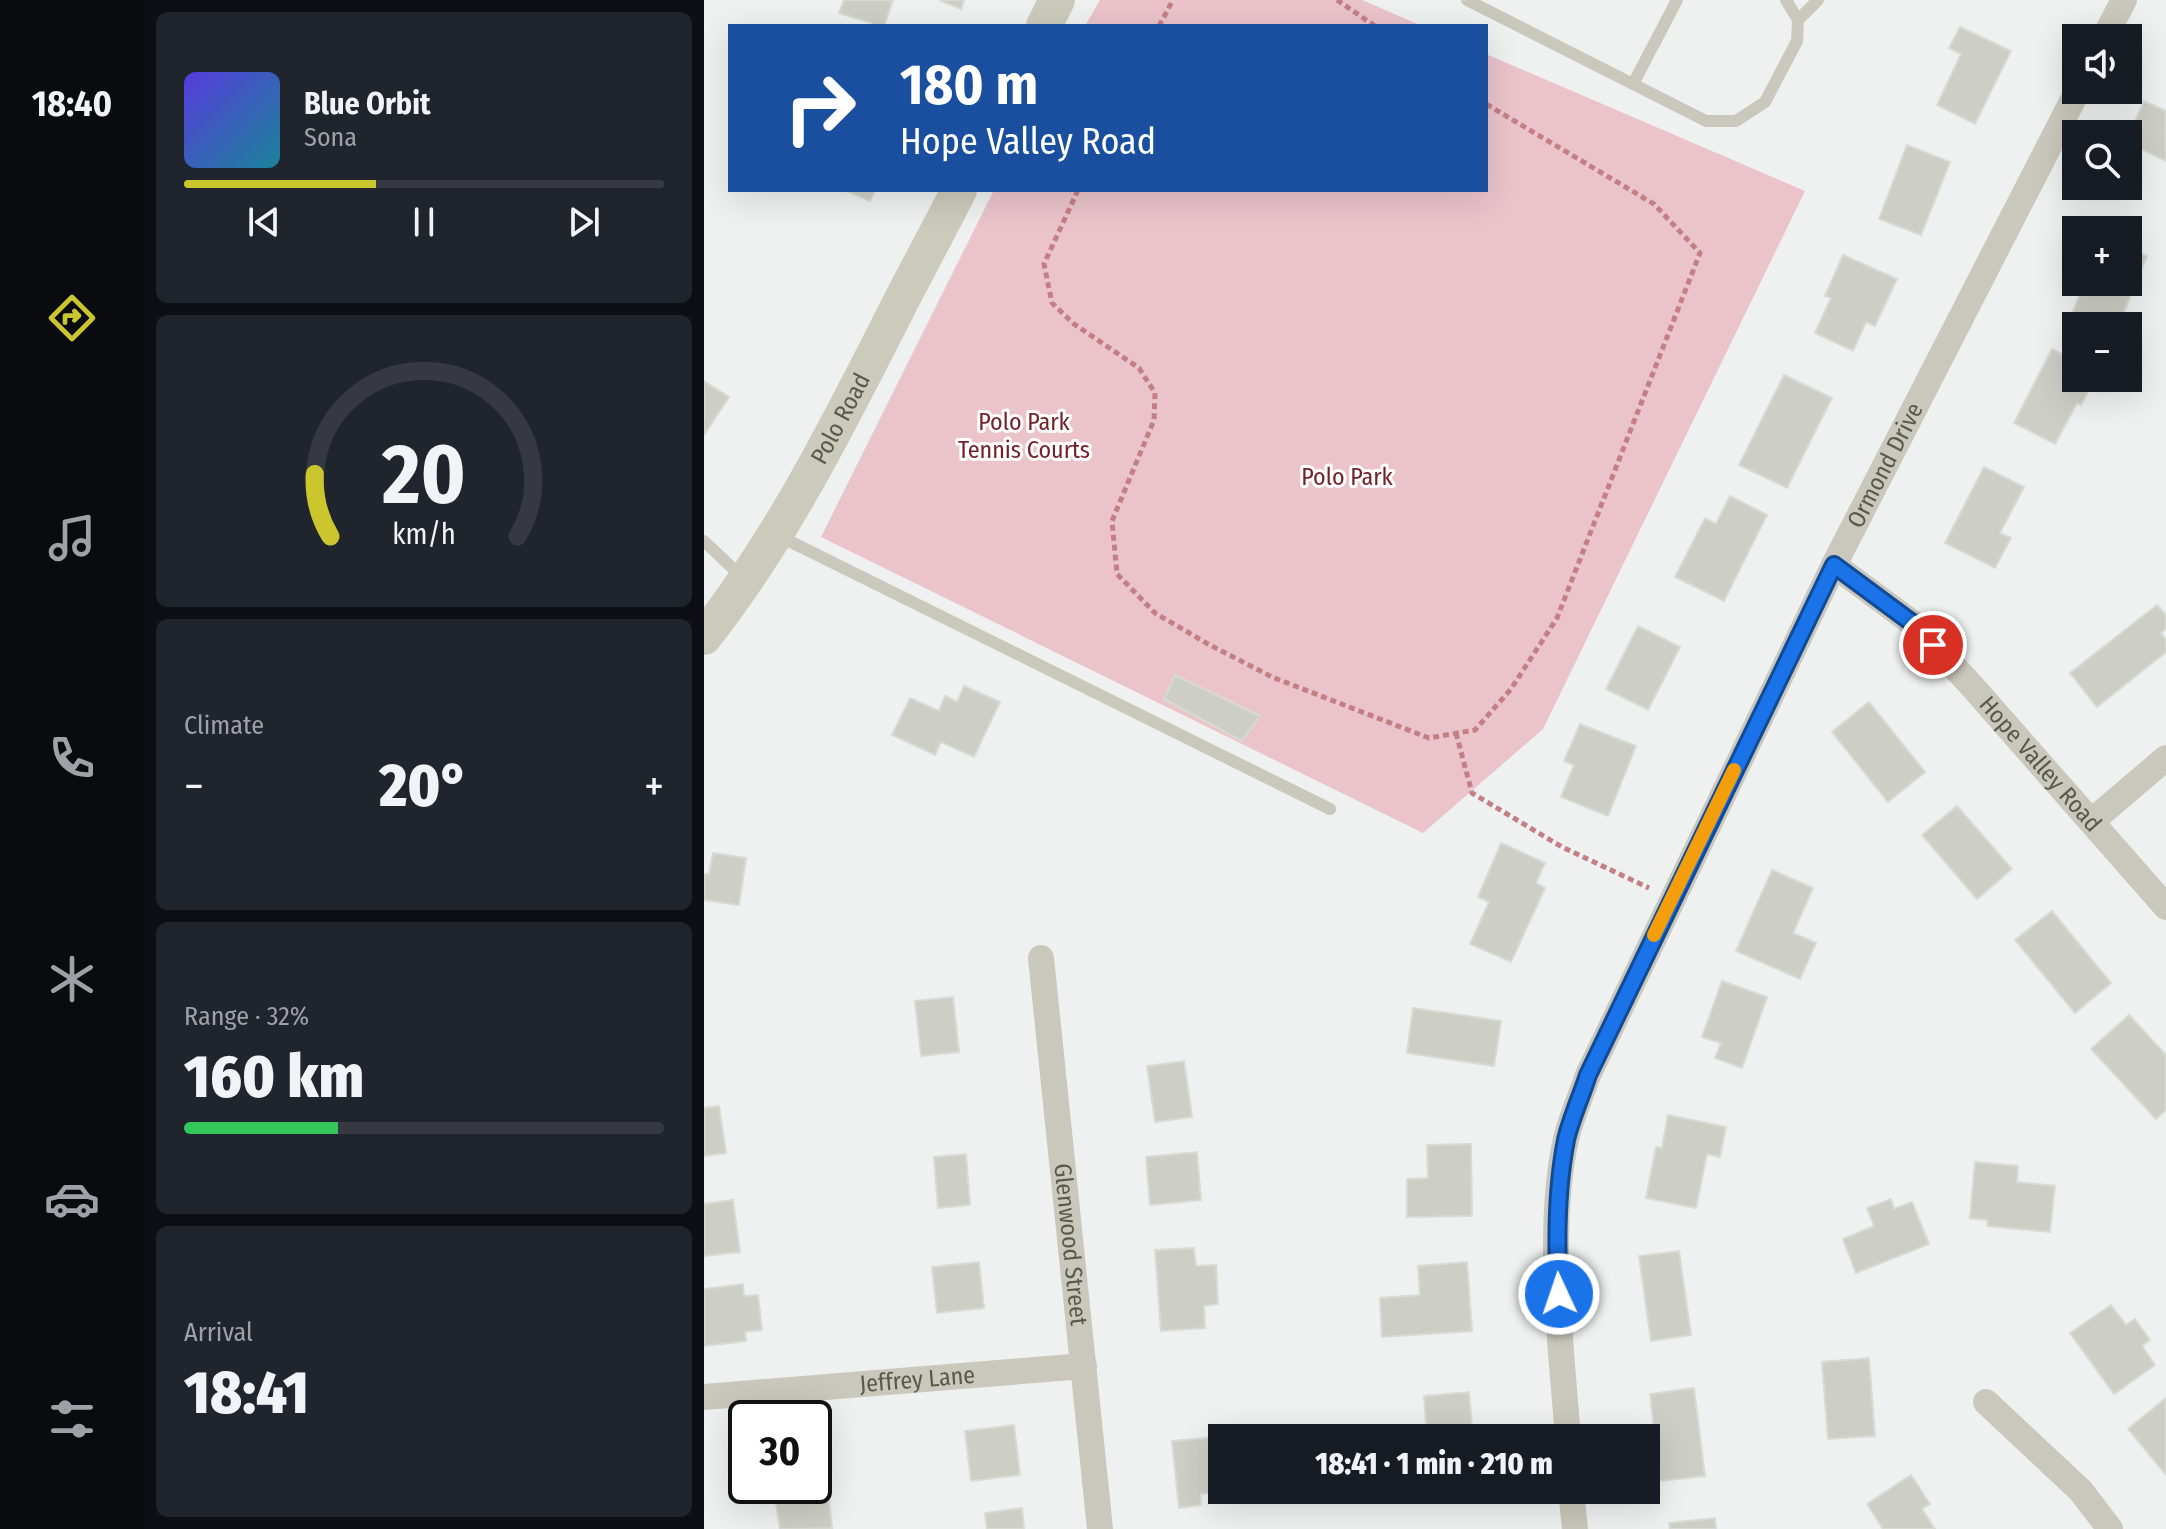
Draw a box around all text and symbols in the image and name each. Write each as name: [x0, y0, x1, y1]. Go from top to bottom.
map controls: [2062, 24, 2142, 392]
button: sound: [2062, 24, 2142, 104]
text: 180 m: [900, 52, 1038, 119]
icon: right: [768, 56, 872, 160]
text: 18:40: [32, 82, 112, 126]
text: Blue Orbit: [304, 86, 430, 122]
text: Hope Valley Road: [900, 120, 1156, 164]
button: search: [2062, 120, 2142, 200]
text: Sona: [304, 122, 357, 153]
icon: previous: [242, 200, 286, 244]
icon: pause: [402, 200, 446, 244]
icon: next: [562, 200, 606, 244]
button: +: [2062, 216, 2142, 296]
icon: directions: [44, 290, 100, 346]
button: −: [2062, 312, 2142, 392]
street label: Polo Road: [805, 368, 876, 469]
street label: Ormond Drive: [1842, 398, 1929, 533]
park label: Polo Park Tennis Courts: [958, 408, 1090, 464]
text: 20: [381, 425, 466, 525]
park label: Polo Park: [1301, 463, 1394, 491]
icon: music: [44, 510, 100, 566]
text: km/h: [392, 517, 456, 552]
pin: [1899, 611, 1967, 679]
icon: arrive: [1911, 623, 1955, 667]
street label: Hope Valley Road: [1974, 691, 2107, 837]
text: Climate: [184, 710, 264, 741]
icon: phone: [44, 730, 100, 786]
text: 20°: [379, 750, 469, 822]
text: −: [184, 760, 204, 813]
text: +: [644, 760, 664, 813]
icon: climate: [44, 951, 100, 1007]
text: Range · 32%: [184, 1001, 309, 1032]
text: 160 km: [184, 1041, 364, 1113]
street label: Glenwood Street: [1048, 1162, 1093, 1327]
icon: car: [44, 1171, 100, 1227]
position arrow: [1517, 1252, 1601, 1336]
text: Arrival: [184, 1317, 253, 1348]
text: 18:41: [184, 1357, 309, 1429]
street label: Jeffrey Lane: [858, 1361, 976, 1398]
icon: filters: [44, 1391, 100, 1447]
speed limit sign: 30: [728, 1400, 832, 1504]
text: 18:41 · 1 min · 210 m: [1315, 1446, 1553, 1482]

